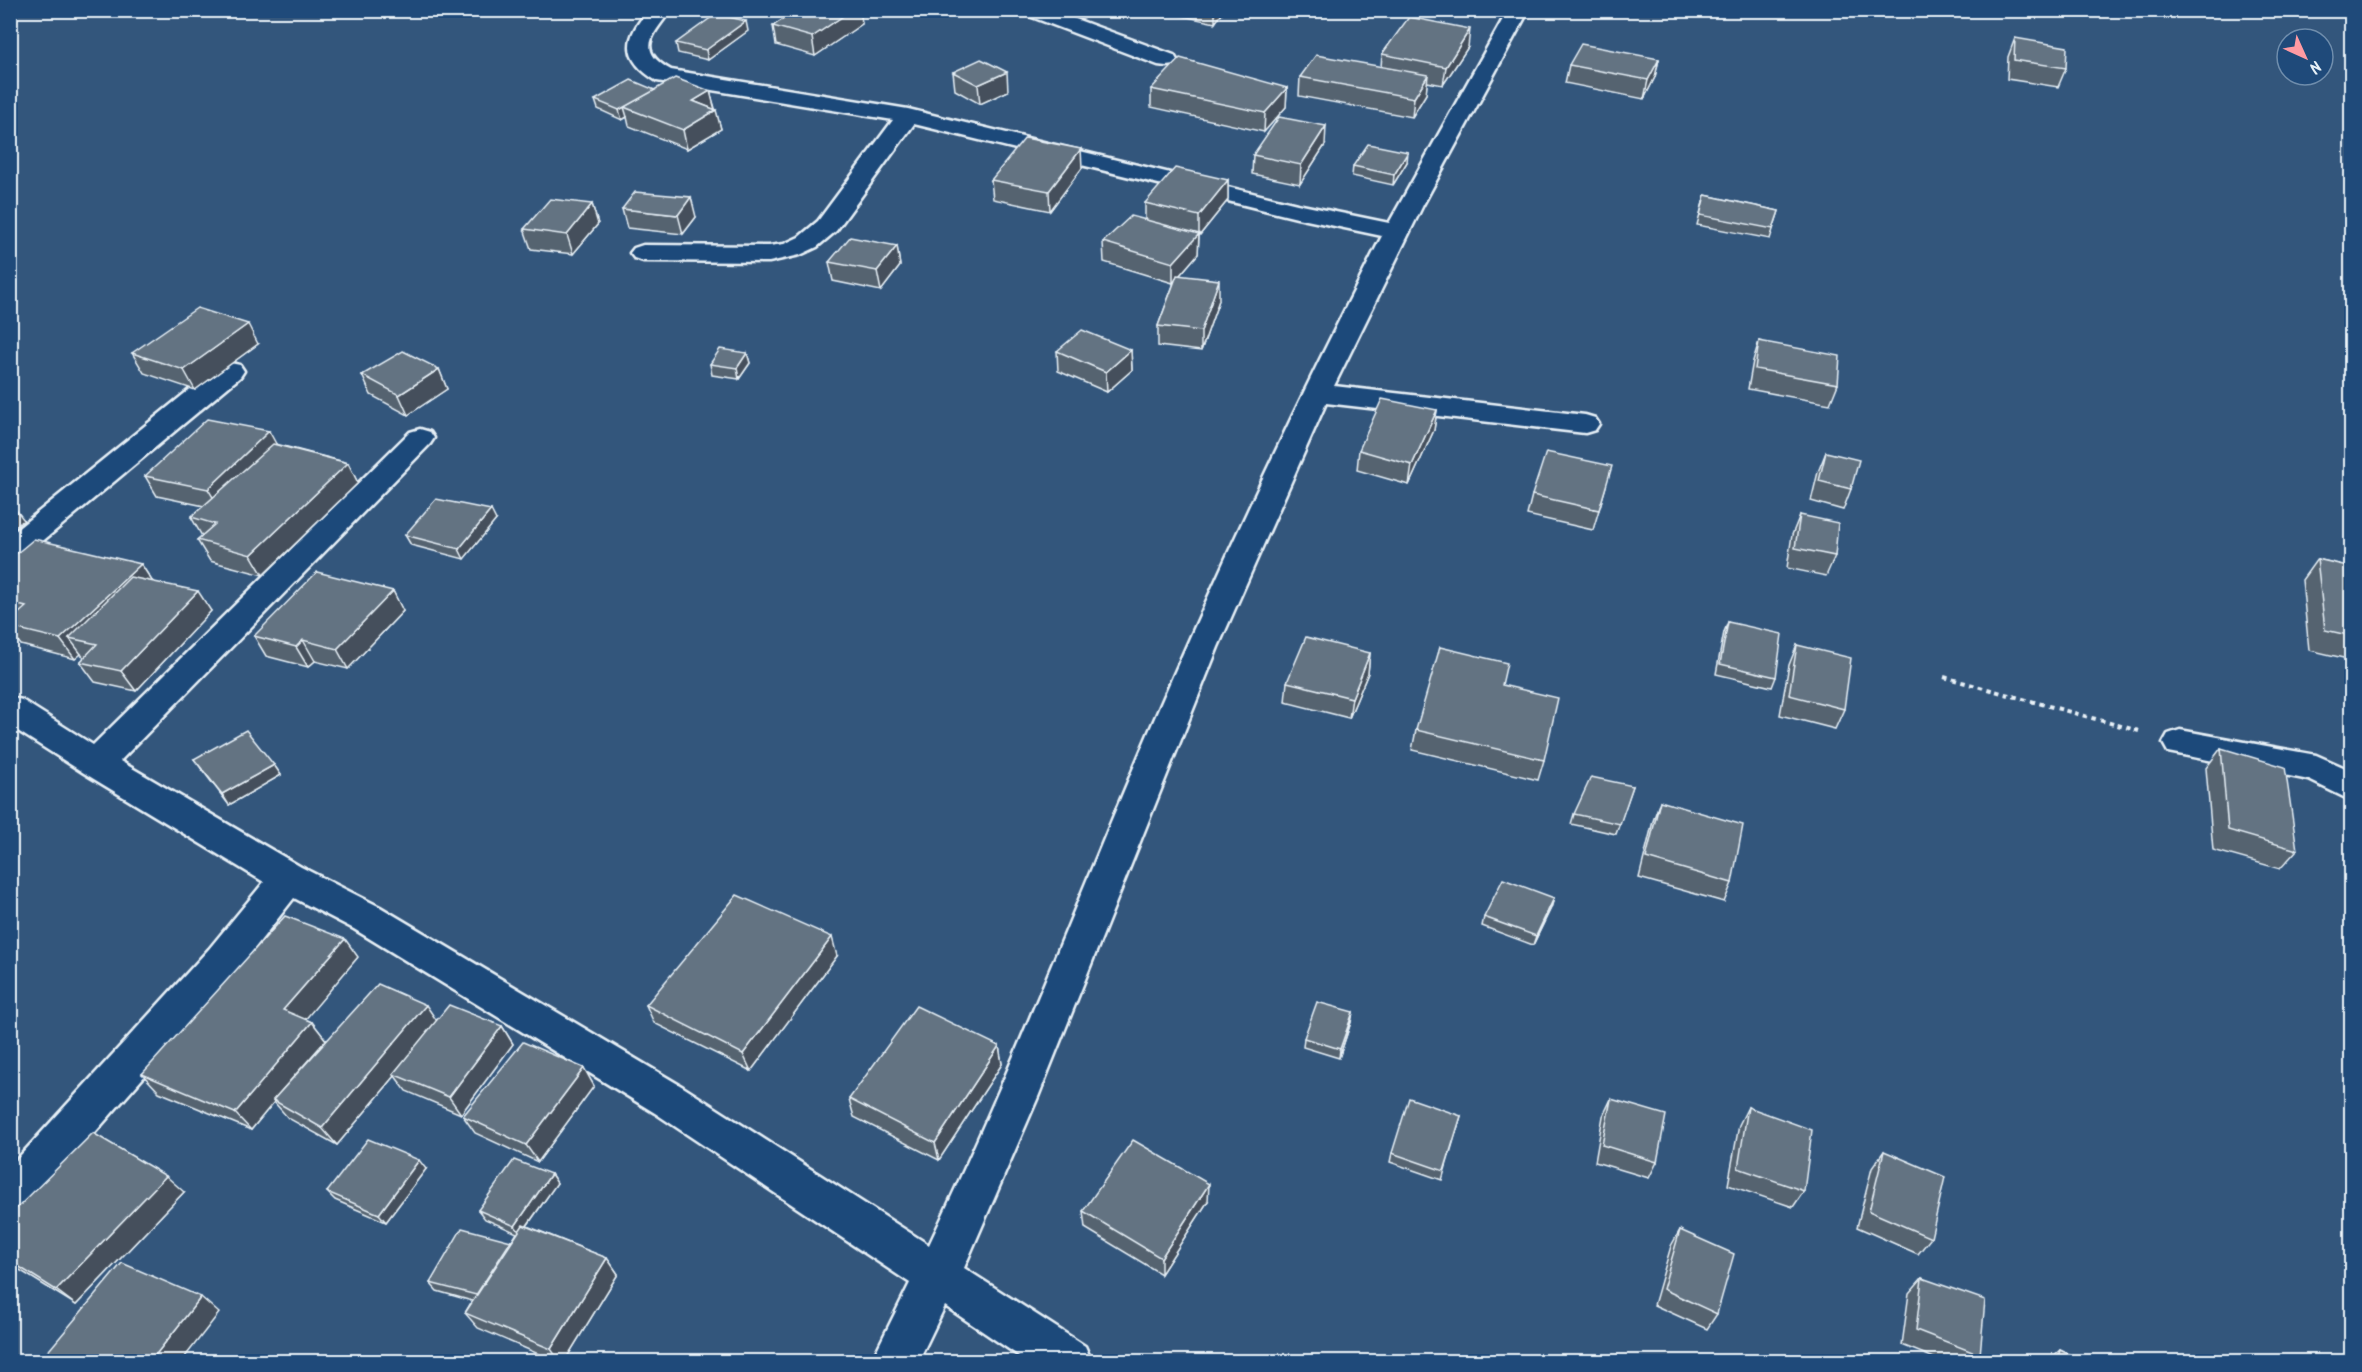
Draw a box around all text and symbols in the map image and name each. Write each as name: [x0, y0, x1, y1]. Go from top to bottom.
north arrow: [2275, 27, 2335, 87]
text: N: [2302, 54, 2327, 79]

